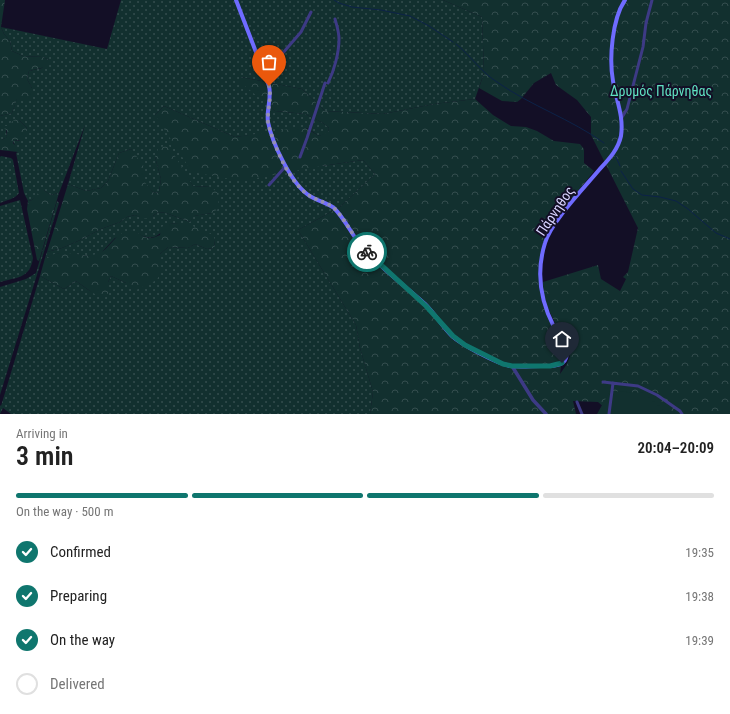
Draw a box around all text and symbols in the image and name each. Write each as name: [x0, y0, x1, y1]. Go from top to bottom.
pin: [252, 45, 286, 86]
icon: bag: [258, 51, 280, 73]
park label: Δρυμός Πάρνηθας: [610, 83, 712, 99]
street label: Πάρνηθος: [533, 183, 577, 239]
courier: [347, 232, 387, 272]
icon: bike: [356, 241, 378, 263]
pin: [545, 322, 579, 363]
icon: home: [551, 328, 573, 350]
text: Arriving in: [16, 426, 68, 441]
text: 20:04–20:09: [637, 439, 714, 457]
text: 3 min: [16, 441, 74, 471]
text: On the way · 500 m: [16, 504, 113, 519]
icon: check: [16, 541, 38, 563]
text: Confirmed: [50, 543, 111, 561]
text: 19:35: [685, 545, 714, 560]
icon: check: [16, 585, 38, 607]
text: Preparing: [50, 587, 107, 605]
text: 19:38: [685, 589, 714, 604]
icon: check: [16, 629, 38, 651]
text: On the way: [50, 631, 115, 649]
text: 19:39: [685, 633, 714, 648]
text: Delivered: [50, 675, 105, 693]

